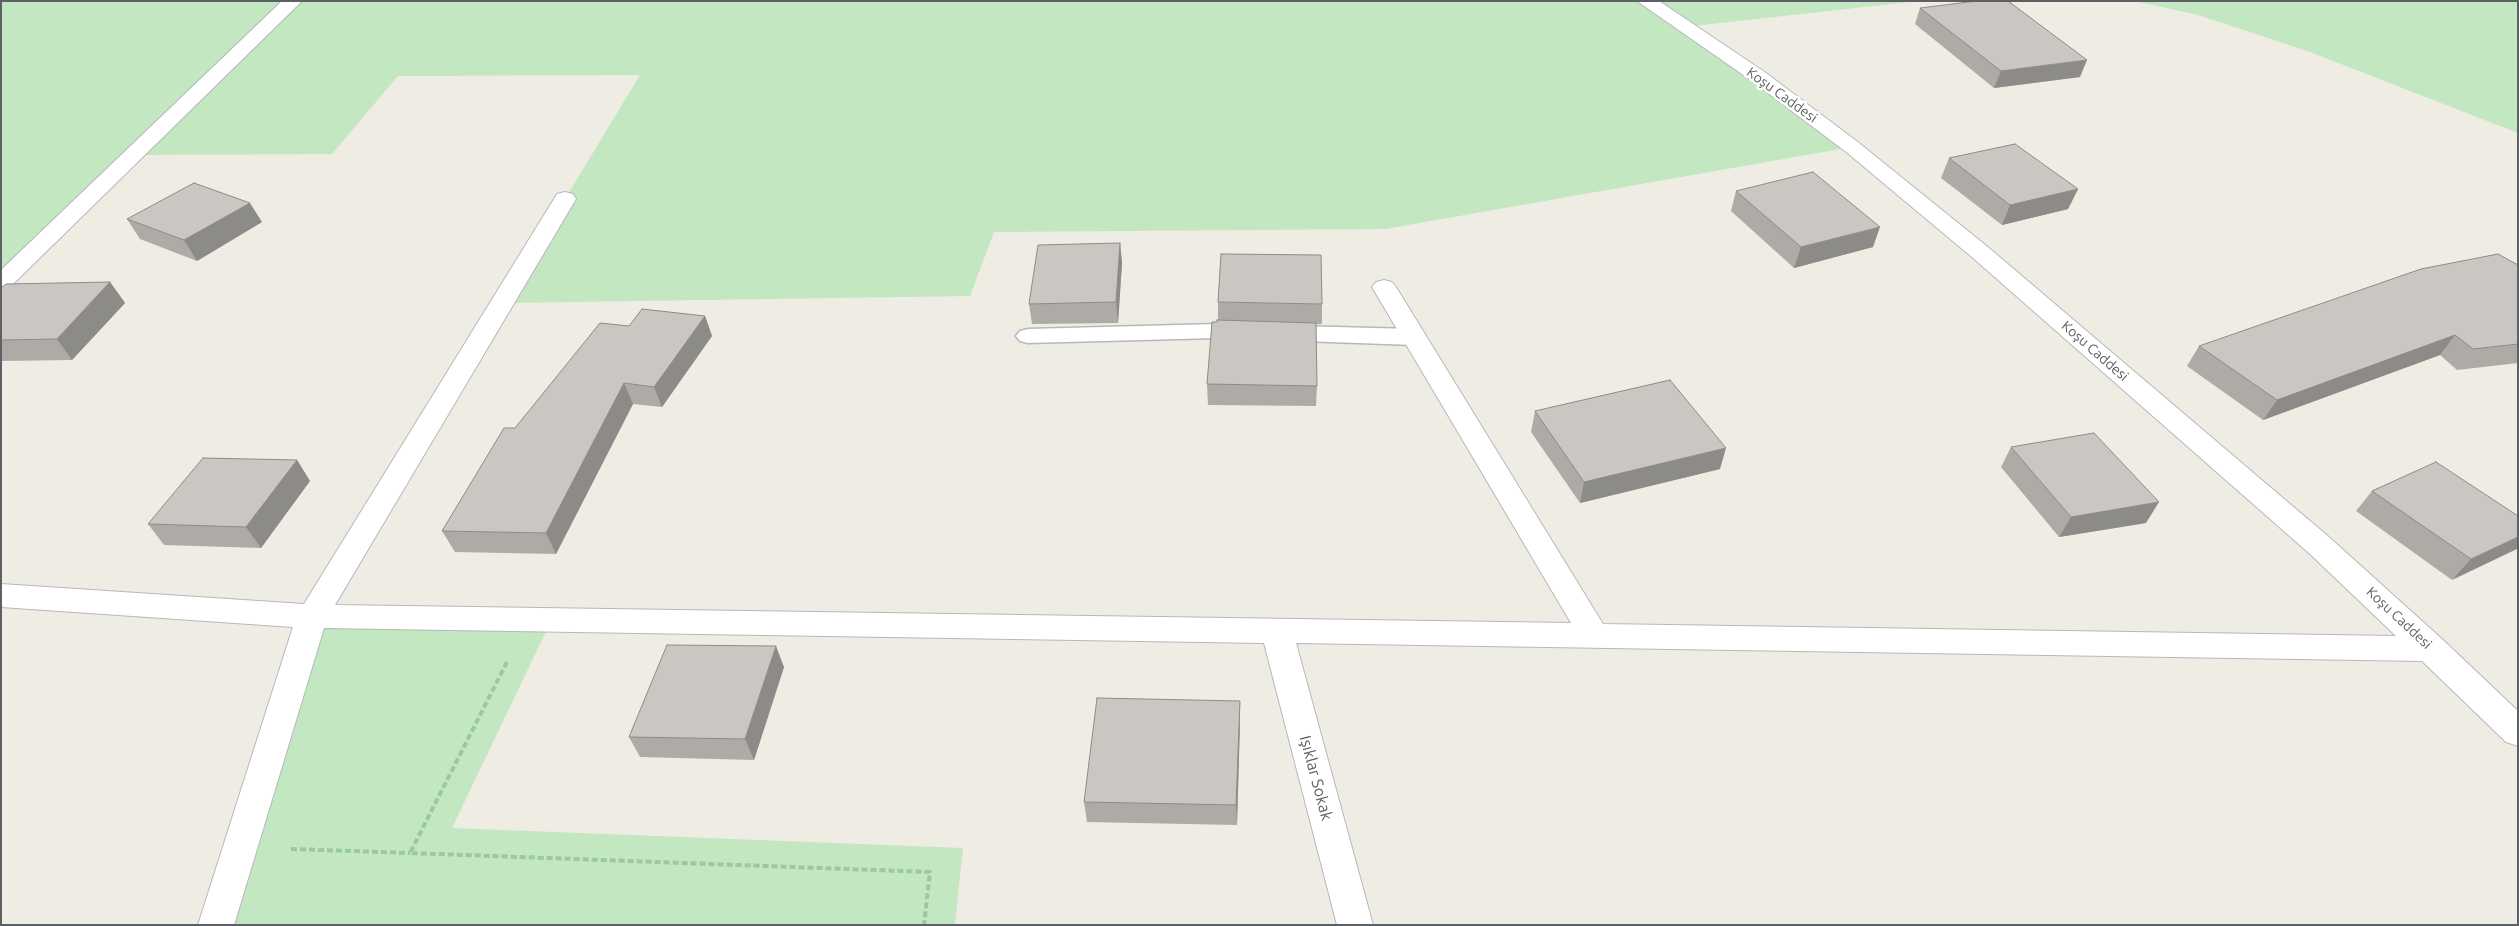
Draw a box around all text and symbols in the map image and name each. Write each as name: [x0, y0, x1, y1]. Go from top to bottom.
street label: Koşu Caddesi: [1743, 64, 1821, 126]
street label: Koşu Caddesi: [2058, 317, 2132, 385]
street label: Koşu Caddesi: [2363, 583, 2435, 653]
street label: Işıklar Sokak: [1295, 733, 1337, 823]

